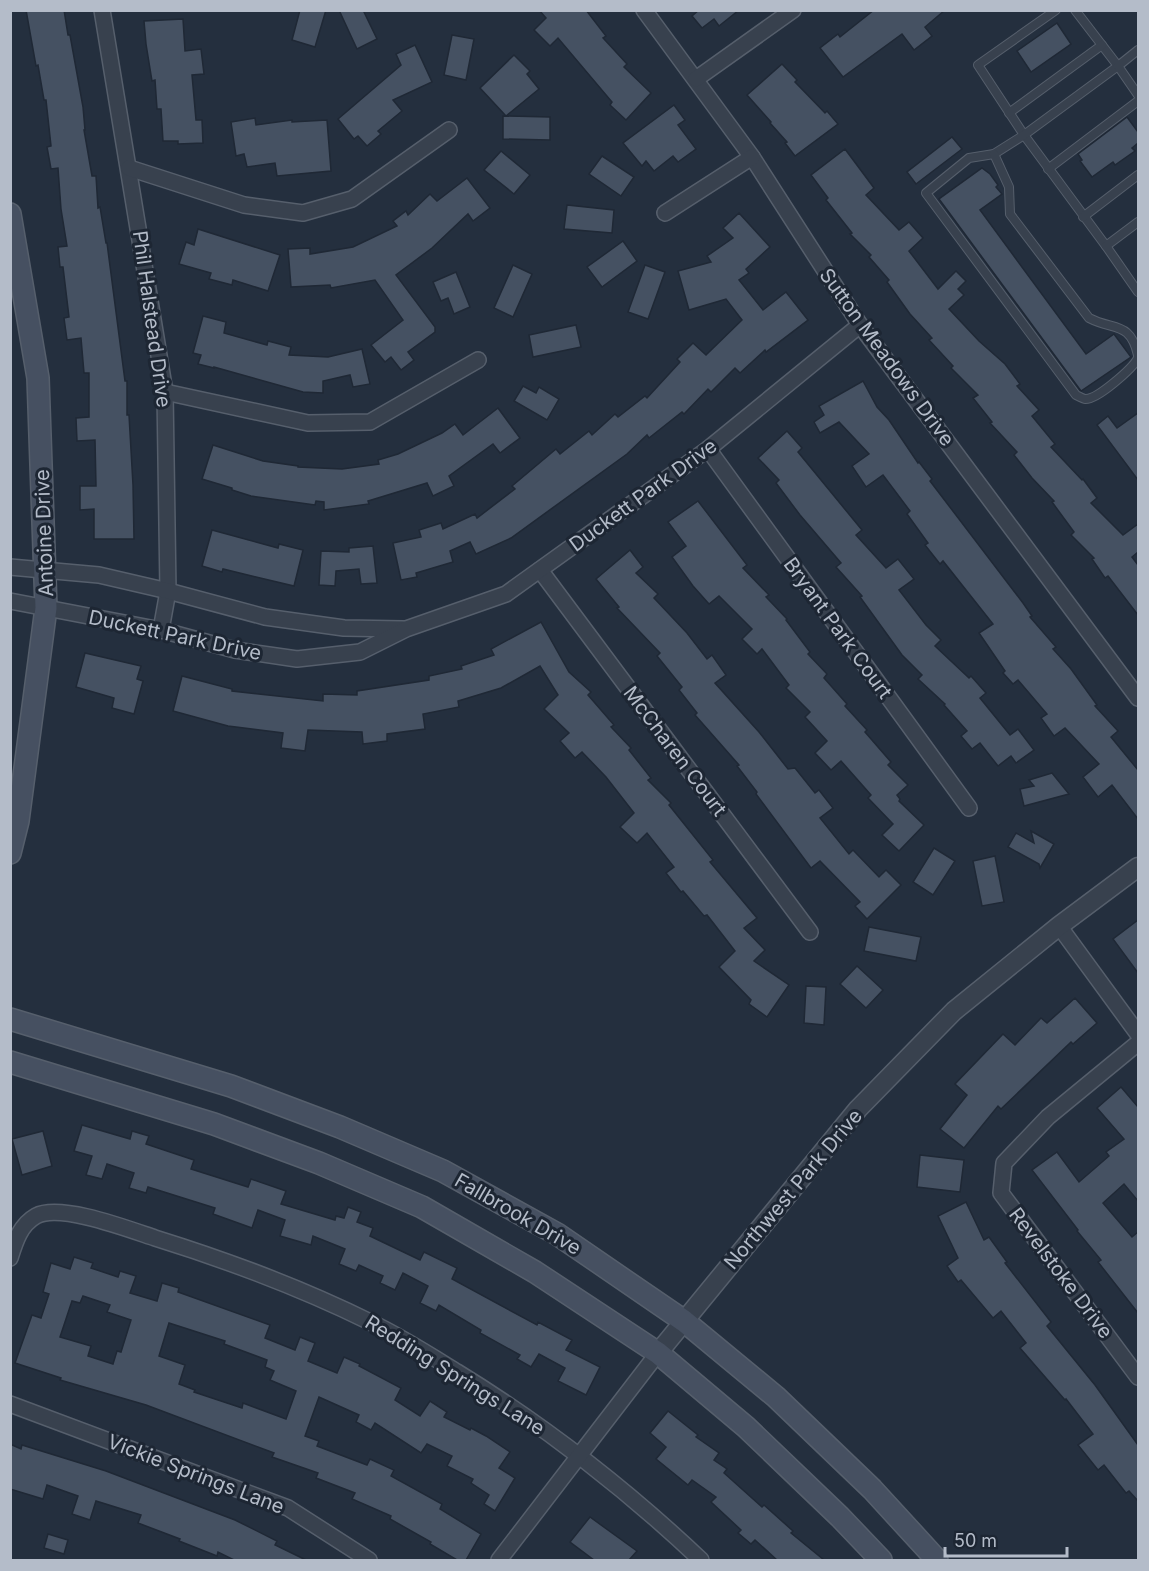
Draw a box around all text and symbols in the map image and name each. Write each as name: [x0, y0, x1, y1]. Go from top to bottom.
street label: Phil Halstead Drive: [128, 229, 176, 409]
street label: Sutton Meadows Drive: [814, 264, 960, 450]
street label: Duckett Park Drive: [565, 434, 721, 556]
street label: Antoine Drive: [30, 469, 58, 597]
street label: Bryant Park Court: [779, 553, 898, 704]
street label: Duckett Park Drive: [86, 605, 264, 665]
street label: McCharen Court: [618, 681, 732, 821]
street label: Northwest Park Drive: [719, 1104, 867, 1274]
street label: Fallbrook Drive: [451, 1168, 585, 1260]
street label: Revelstoke Drive: [1004, 1203, 1118, 1343]
street label: Redding Springs Lane: [361, 1310, 549, 1440]
street label: Vickie Springs Lane: [104, 1429, 288, 1519]
scale bar: [945, 1520, 1066, 1558]
text: 50 m: [954, 1530, 997, 1551]

